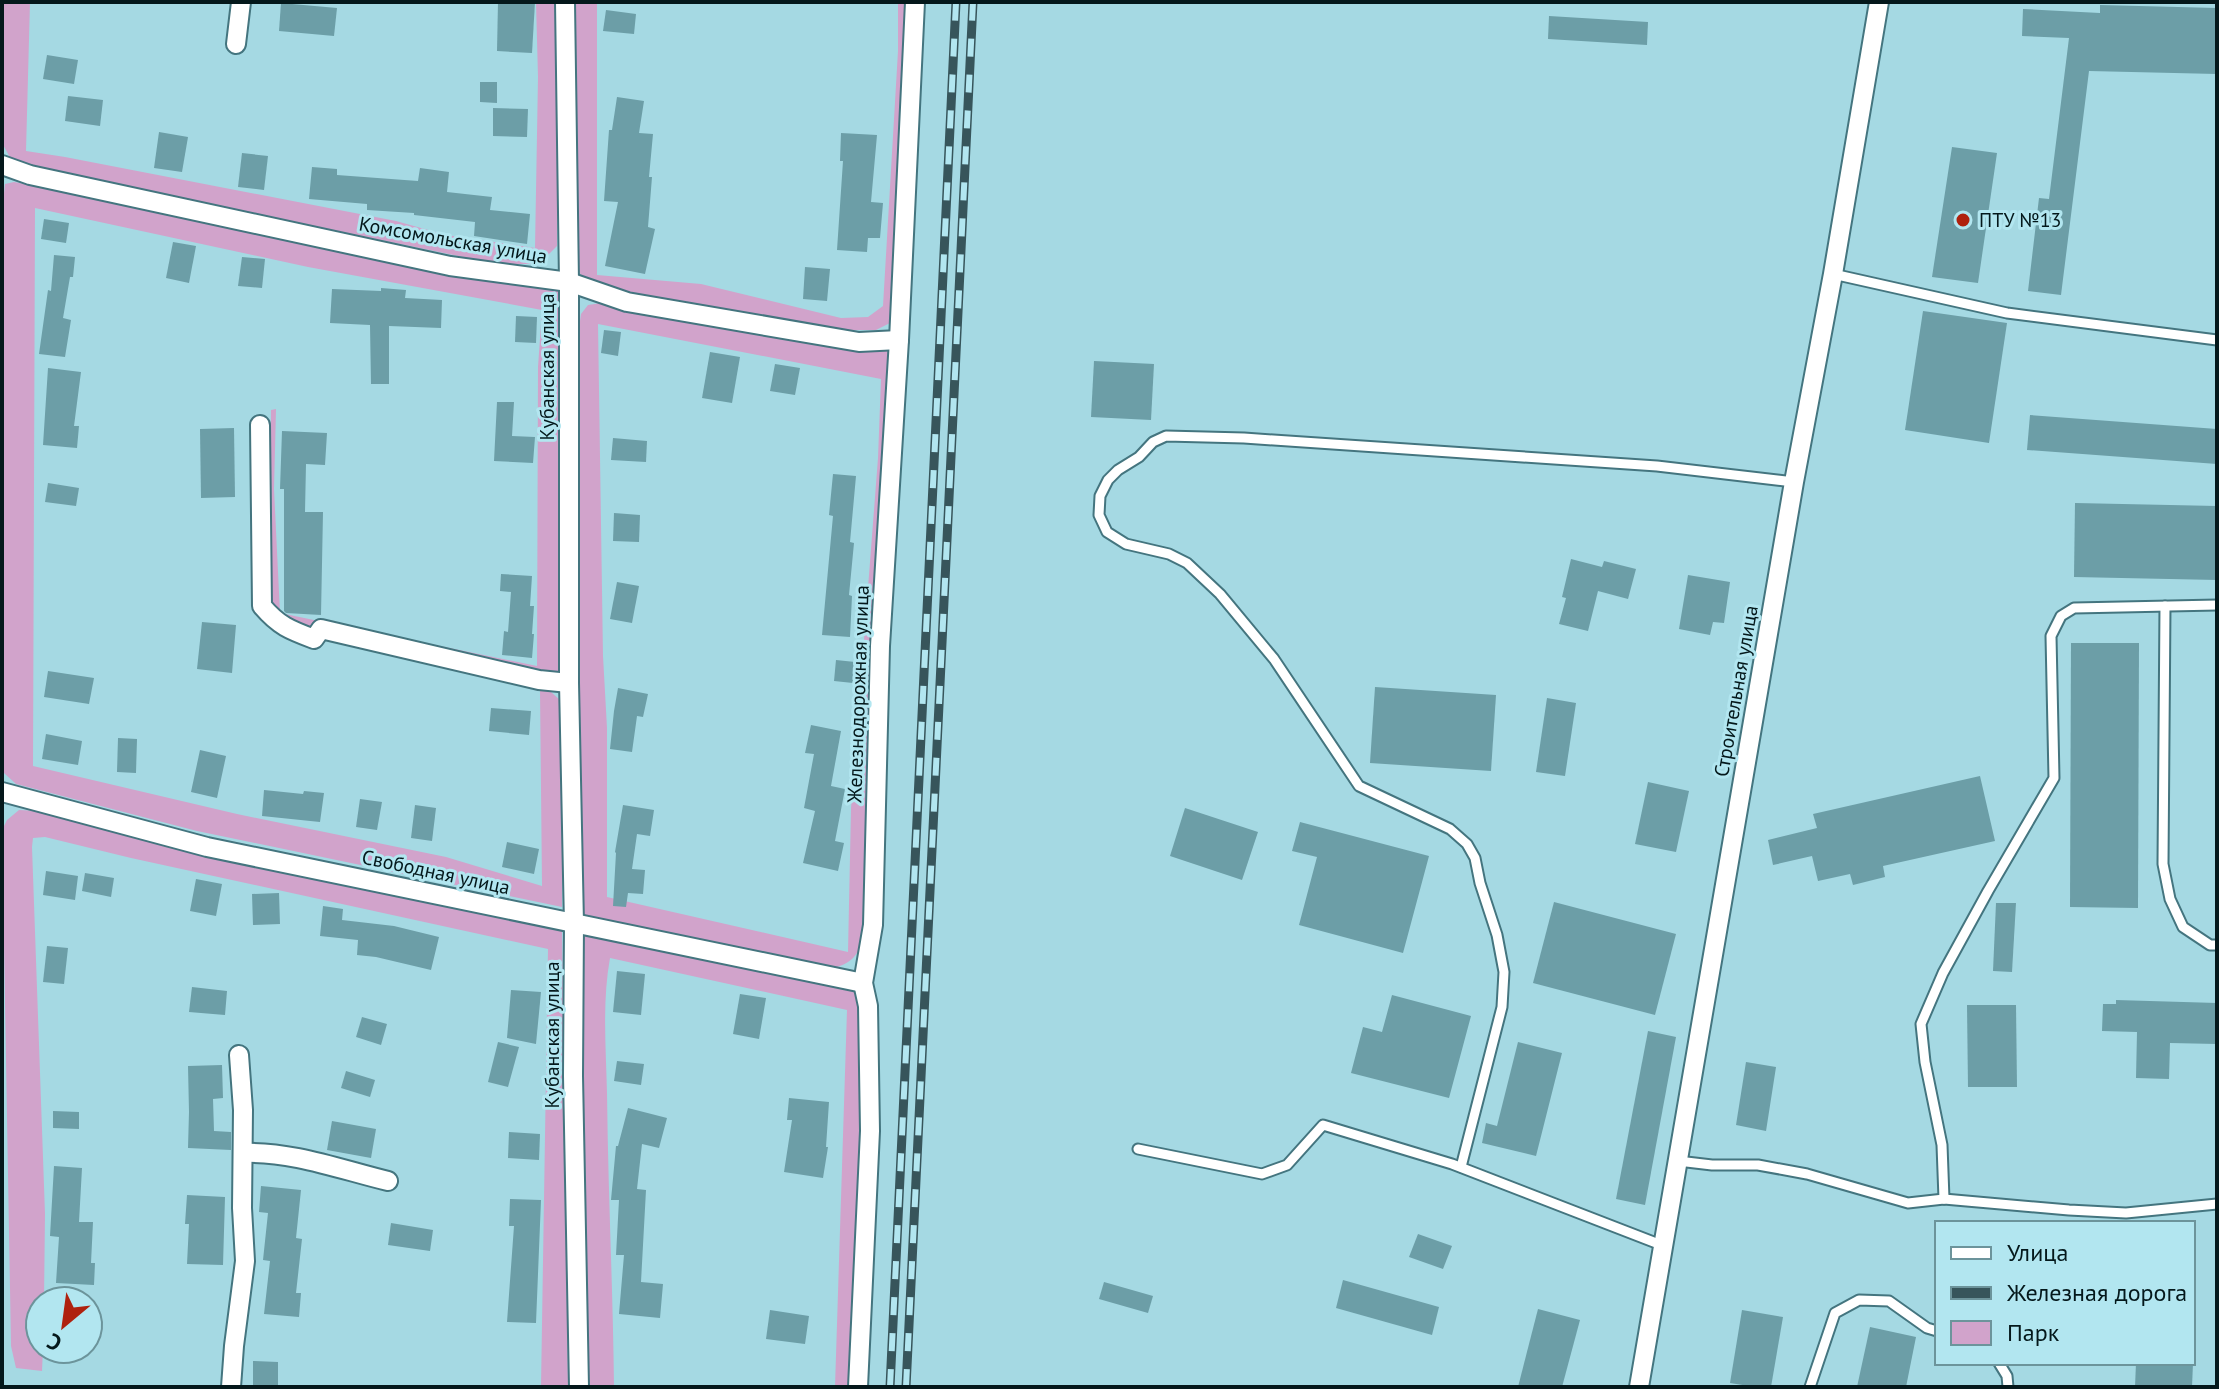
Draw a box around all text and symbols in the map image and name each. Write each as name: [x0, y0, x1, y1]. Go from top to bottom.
place label: ПТУ №13: [1979, 207, 2061, 233]
street label: Комсомольская улица: [357, 211, 549, 269]
marker: ПТУ №13: [1954, 211, 1972, 229]
street label: Кубанская улица: [534, 293, 560, 441]
street label: Железнодорожная улица: [841, 585, 875, 804]
street label: Строительная улица: [1708, 603, 1764, 779]
street label: Свободная улица: [360, 844, 512, 900]
street label: Кубанская улица: [539, 961, 565, 1109]
legend: [1935, 1221, 2195, 1365]
text: Улица: [2007, 1237, 2068, 1268]
text: Железная дорога: [2006, 1277, 2187, 1308]
north arrow: [24, 1285, 104, 1365]
text: Парк: [2007, 1317, 2060, 1348]
text: С: [42, 1327, 66, 1358]

